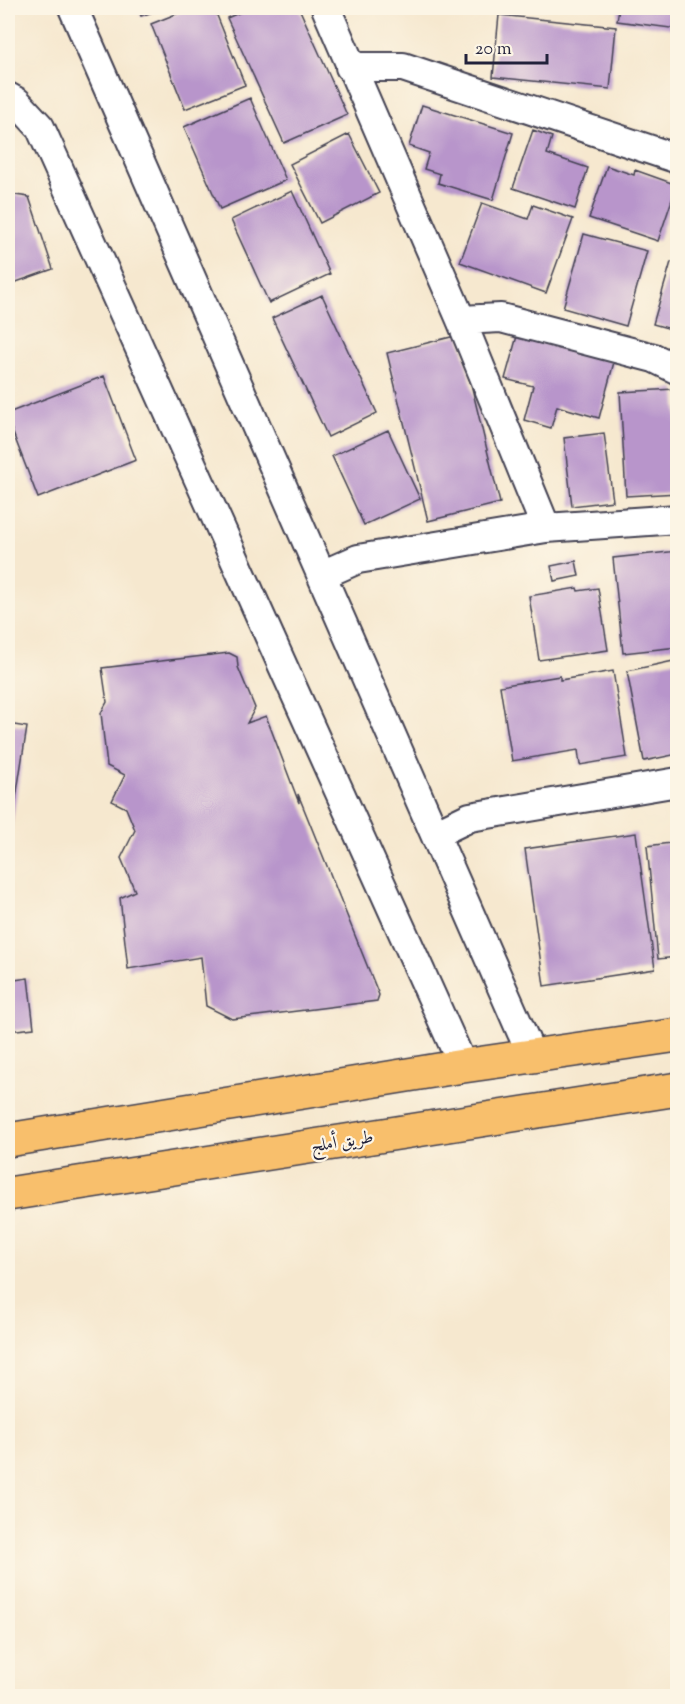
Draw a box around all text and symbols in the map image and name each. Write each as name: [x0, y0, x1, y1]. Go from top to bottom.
scale bar: [466, 27, 547, 65]
text: 20 m: [475, 37, 512, 63]
street label: طريق أملج: [309, 1123, 376, 1162]

